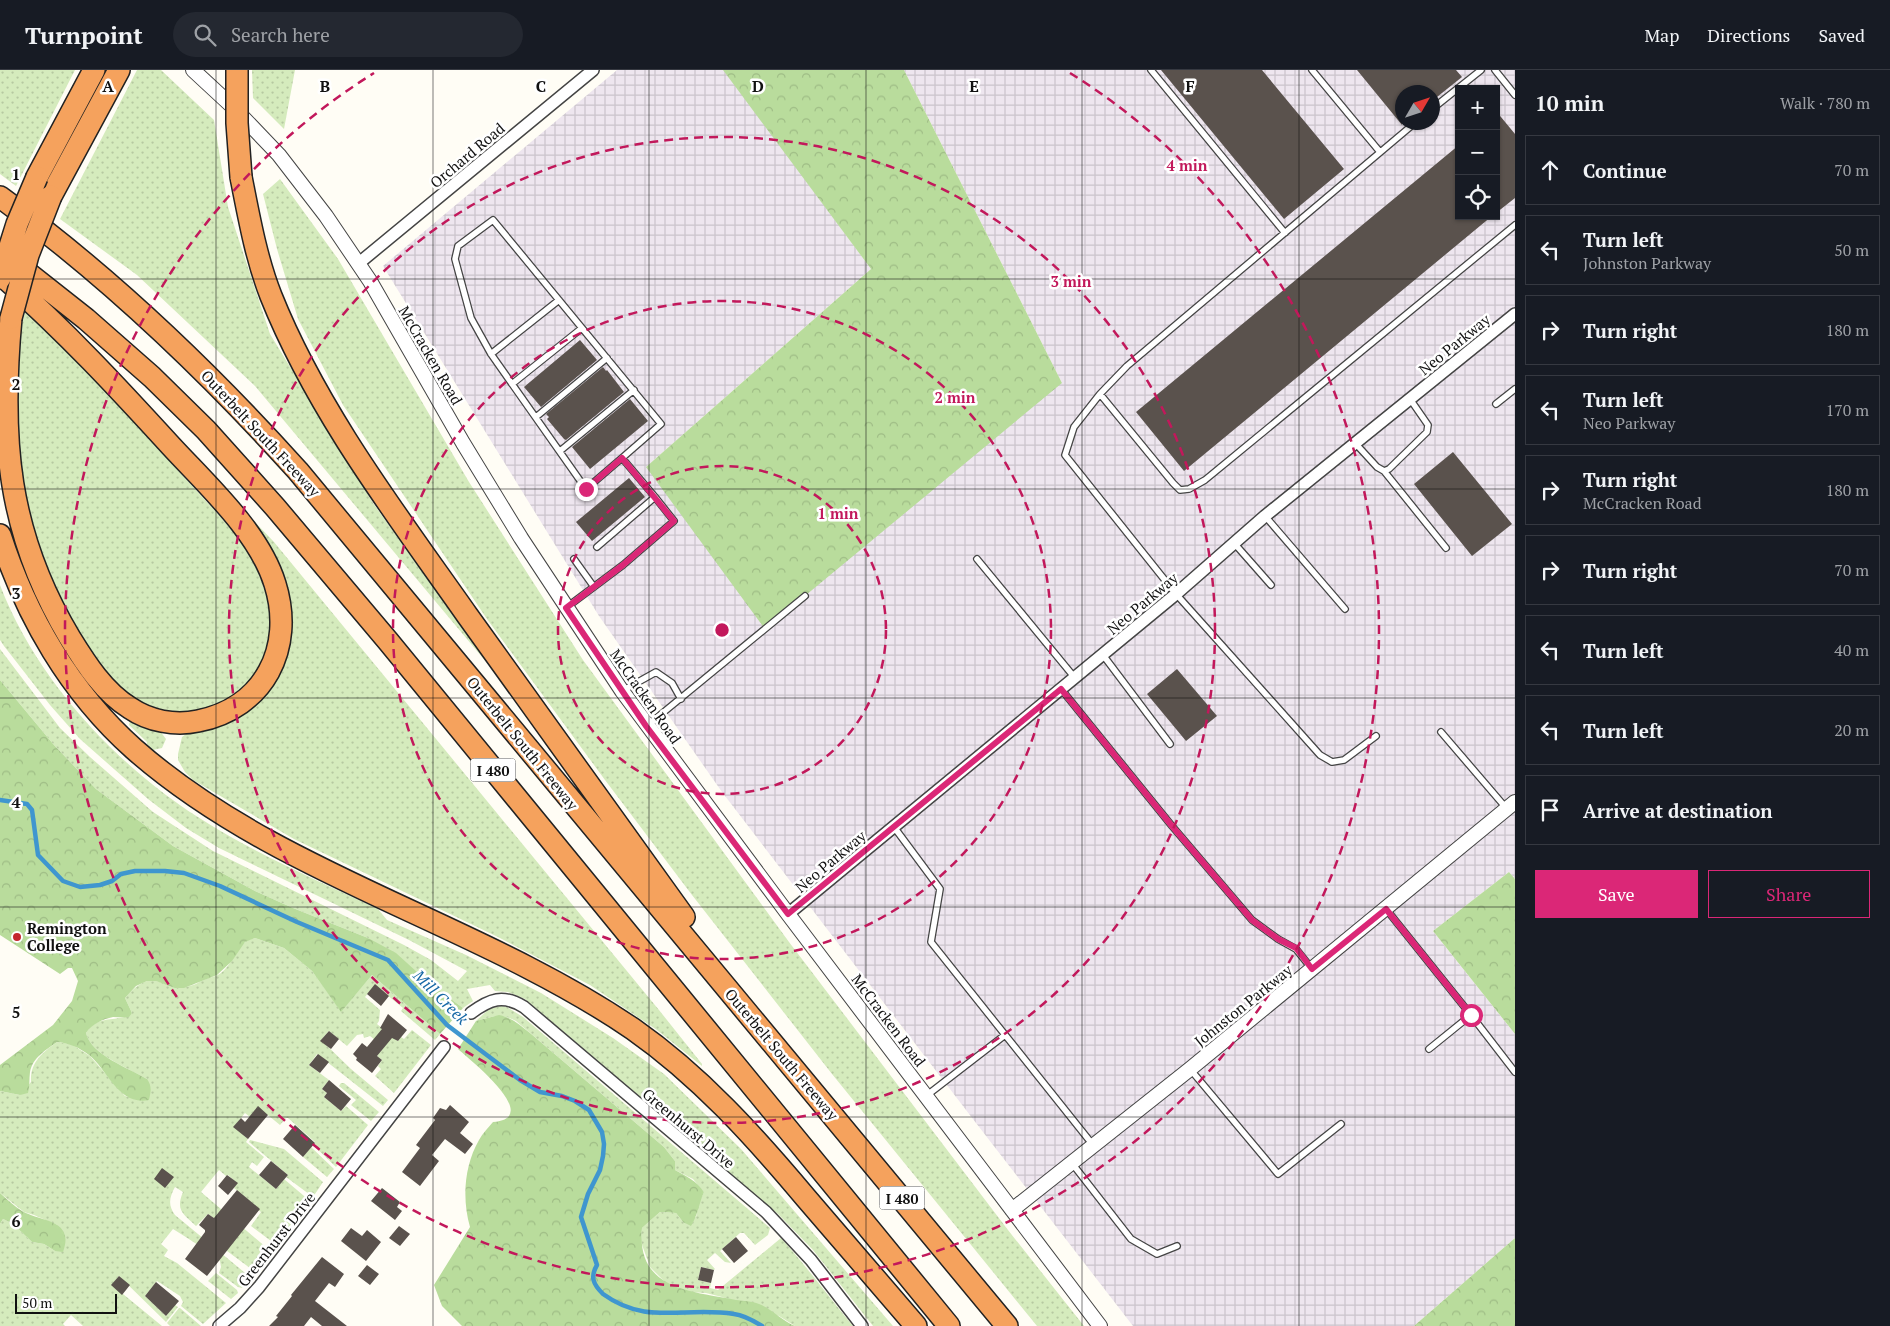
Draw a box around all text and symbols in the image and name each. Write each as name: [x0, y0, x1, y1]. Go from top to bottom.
search box: [173, 12, 523, 57]
text: Turnpoint: [25, 19, 143, 51]
icon: search: [191, 21, 219, 49]
text: Search here: [231, 22, 330, 47]
text: Map: [1644, 23, 1679, 47]
text: Directions: [1707, 23, 1790, 47]
text: Saved: [1818, 23, 1865, 47]
text: A: [102, 75, 114, 97]
text: B: [320, 75, 330, 97]
text: C: [536, 75, 546, 97]
text: D: [752, 75, 764, 97]
text: E: [969, 75, 979, 97]
text: F: [1185, 75, 1195, 97]
north arrow: [1395, 85, 1440, 130]
map controls: [1455, 85, 1500, 220]
button: +: [1455, 85, 1500, 130]
text: 10 min: [1535, 89, 1604, 117]
text: Walk · 780 m: [1780, 92, 1870, 114]
street label: Orchard Road: [426, 118, 508, 192]
button: −: [1455, 130, 1500, 175]
text: 4 min: [1166, 155, 1208, 175]
icon: ahead: [1536, 156, 1564, 184]
text: Continue: [1583, 158, 1667, 183]
text: 70 m: [1834, 159, 1869, 181]
text: 1: [11, 163, 21, 185]
button: locate: [1455, 175, 1500, 220]
text: Turn left: [1583, 227, 1664, 252]
icon: left: [1536, 236, 1564, 264]
text: 50 m: [1834, 239, 1869, 261]
text: Johnston Parkway: [1583, 252, 1711, 274]
text: 3 min: [1050, 271, 1092, 291]
street label: McCracken Road: [395, 302, 467, 408]
street label: Neo Parkway: [1414, 309, 1494, 379]
icon: right: [1536, 316, 1564, 344]
text: Turn right: [1583, 318, 1677, 343]
text: 180 m: [1826, 319, 1869, 341]
street label: Outerbelt South Freeway: [197, 365, 325, 501]
text: 2: [11, 373, 21, 395]
text: 2 min: [934, 387, 976, 407]
text: Turn left: [1583, 387, 1664, 412]
icon: left: [1536, 396, 1564, 424]
text: 170 m: [1826, 399, 1869, 421]
text: Neo Parkway: [1583, 412, 1675, 434]
text: Turn right: [1583, 467, 1677, 492]
icon: right: [1536, 476, 1564, 504]
route end: [575, 478, 598, 501]
text: 180 m: [1826, 479, 1869, 501]
text: McCracken Road: [1583, 492, 1702, 514]
text: 1 min: [817, 503, 859, 523]
icon: right: [1536, 556, 1564, 584]
text: Turn right: [1583, 558, 1677, 583]
text: 70 m: [1834, 559, 1869, 581]
street label: Neo Parkway: [1102, 567, 1182, 638]
text: 3: [11, 582, 21, 604]
centre of rings: [713, 621, 731, 639]
icon: left: [1536, 636, 1564, 664]
text: Turn left: [1583, 638, 1664, 663]
text: 40 m: [1834, 639, 1869, 661]
street label: McCracken Road: [606, 645, 686, 747]
street label: Outerbelt South Freeway: [463, 672, 583, 814]
icon: left: [1536, 716, 1564, 744]
text: Turn left: [1583, 718, 1664, 743]
text: 20 m: [1834, 719, 1869, 741]
road number: I 480: [470, 758, 516, 782]
text: 4: [11, 791, 21, 813]
icon: arrive: [1536, 796, 1564, 824]
text: Arrive at destination: [1583, 798, 1772, 823]
street label: Neo Parkway: [790, 825, 870, 896]
button: Save: [1535, 870, 1698, 918]
button: Share: [1708, 870, 1870, 918]
place label: Remington College: [27, 918, 107, 955]
marker: Remington College: [11, 931, 23, 943]
street label: Johnston Parkway: [1190, 959, 1296, 1051]
water label: Mill Creek: [408, 964, 474, 1030]
street label: McCracken Road: [848, 970, 930, 1070]
street label: Outerbelt South Freeway: [721, 984, 843, 1124]
text: 5: [11, 1001, 21, 1023]
route start: [1460, 1004, 1483, 1027]
street label: Greenhurst Drive: [639, 1083, 739, 1173]
road number: I 480: [880, 1186, 924, 1210]
street label: Greenhurst Drive: [233, 1188, 319, 1290]
text: 6: [11, 1210, 21, 1232]
scale bar: [15, 1291, 118, 1314]
text: 50 m: [22, 1293, 52, 1312]

